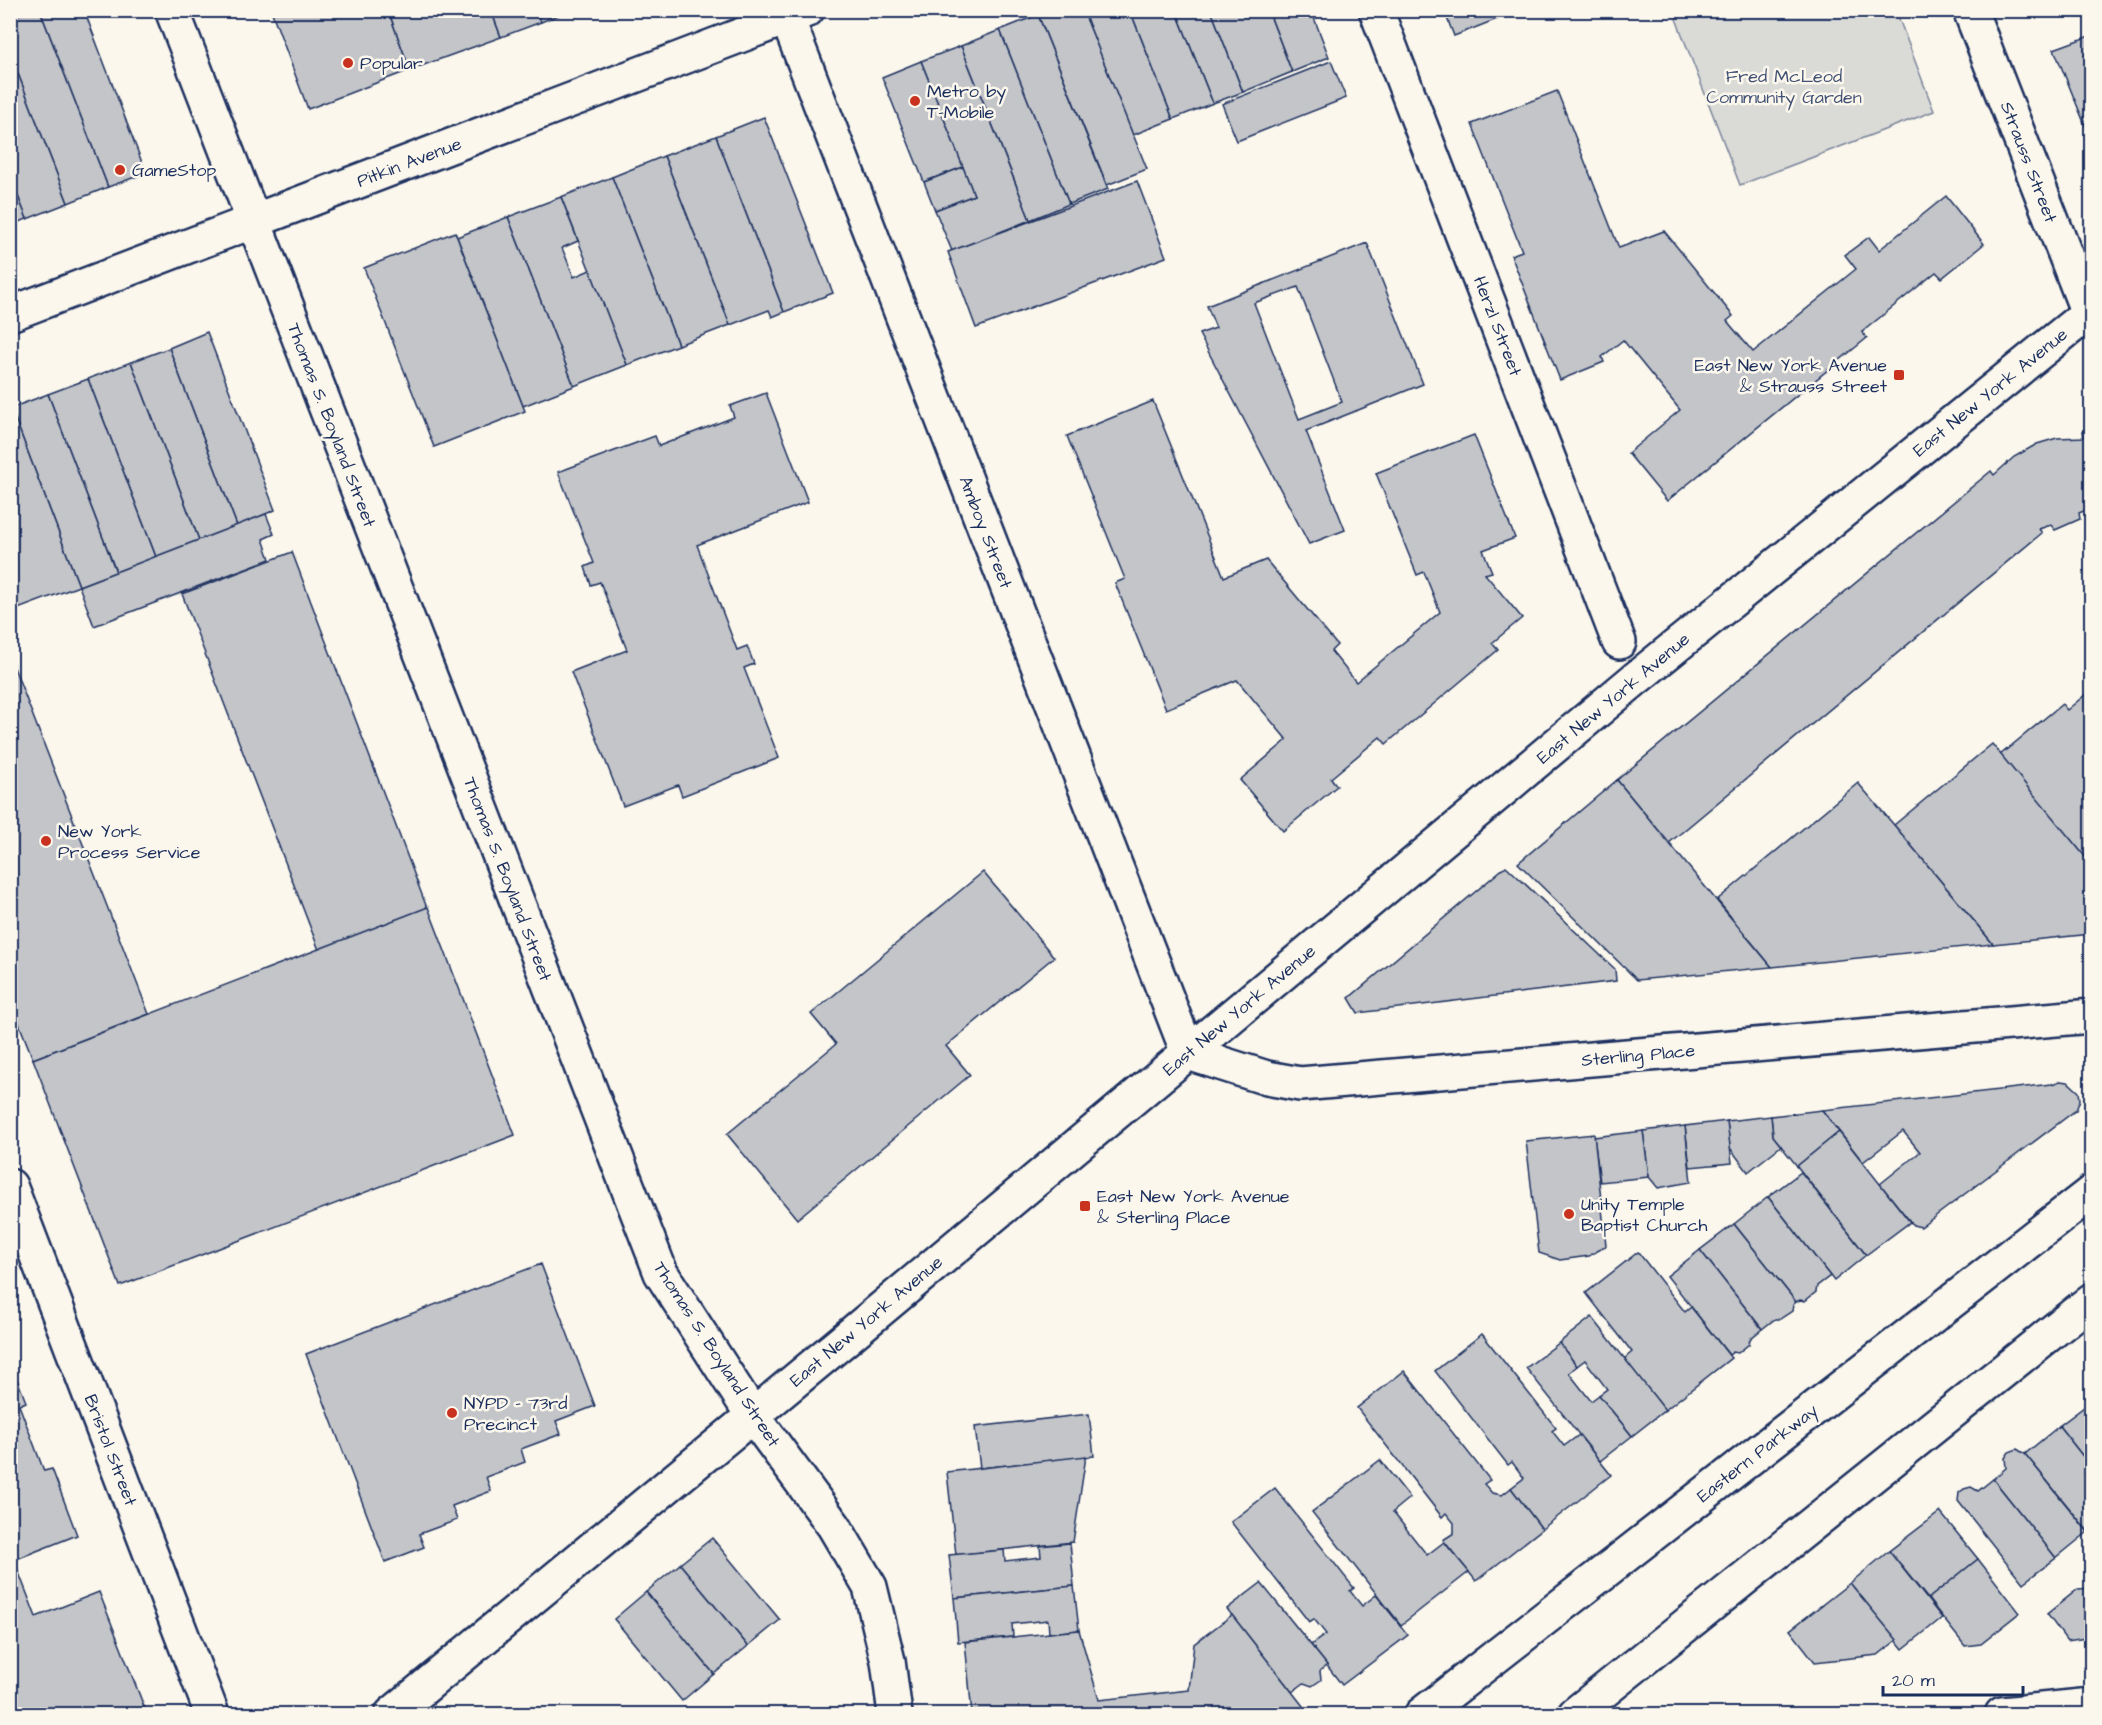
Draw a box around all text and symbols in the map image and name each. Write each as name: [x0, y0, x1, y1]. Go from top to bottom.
place label: Popular: [360, 51, 423, 76]
marker: Popular: [341, 56, 355, 70]
park label: Fred McLeod Community Garden: [1706, 64, 1862, 111]
place label: Metro by T-Mobile: [927, 79, 1006, 125]
marker: Metro by T-Mobile: [908, 94, 922, 108]
street label: Strauss Street: [1994, 98, 2063, 227]
street label: Pitkin Avenue: [353, 131, 465, 194]
place label: GameStop: [132, 158, 216, 183]
marker: GameStop: [113, 163, 127, 177]
street label: Herzl Street: [1467, 273, 1528, 380]
street label: Thomas S. Boyland Street: [280, 320, 382, 532]
street label: East New York Avenue: [1908, 322, 2073, 463]
place label: East New York Avenue & Strauss Street: [1694, 353, 1888, 399]
marker: East New York Avenue & Strauss Street: [1892, 368, 1906, 382]
street label: Amboy Street: [952, 472, 1019, 593]
street label: East New York Avenue: [1532, 627, 1695, 770]
street label: Thomas S. Boyland Street: [456, 774, 558, 986]
place label: New York Process Service: [58, 819, 201, 865]
marker: New York Process Service: [39, 834, 53, 848]
street label: East New York Avenue: [1158, 939, 1321, 1082]
street label: Sterling Place: [1580, 1038, 1696, 1074]
place label: East New York Avenue & Sterling Place: [1097, 1184, 1290, 1231]
place label: Unity Temple Baptist Church: [1581, 1192, 1708, 1238]
marker: East New York Avenue & Sterling Place: [1078, 1199, 1092, 1213]
marker: Unity Temple Baptist Church: [1562, 1207, 1576, 1221]
street label: East New York Avenue: [785, 1250, 948, 1393]
street label: Thomas S. Boyland Street: [646, 1257, 786, 1453]
street label: Bristol Street: [78, 1391, 144, 1510]
place label: NYPD - 73rd Precinct: [464, 1391, 567, 1437]
street label: Eastern Parkway: [1692, 1398, 1824, 1509]
marker: NYPD - 73rd Precinct: [445, 1406, 459, 1420]
scale bar: [1883, 1659, 2022, 1697]
text: 20 m: [1892, 1668, 1935, 1693]

